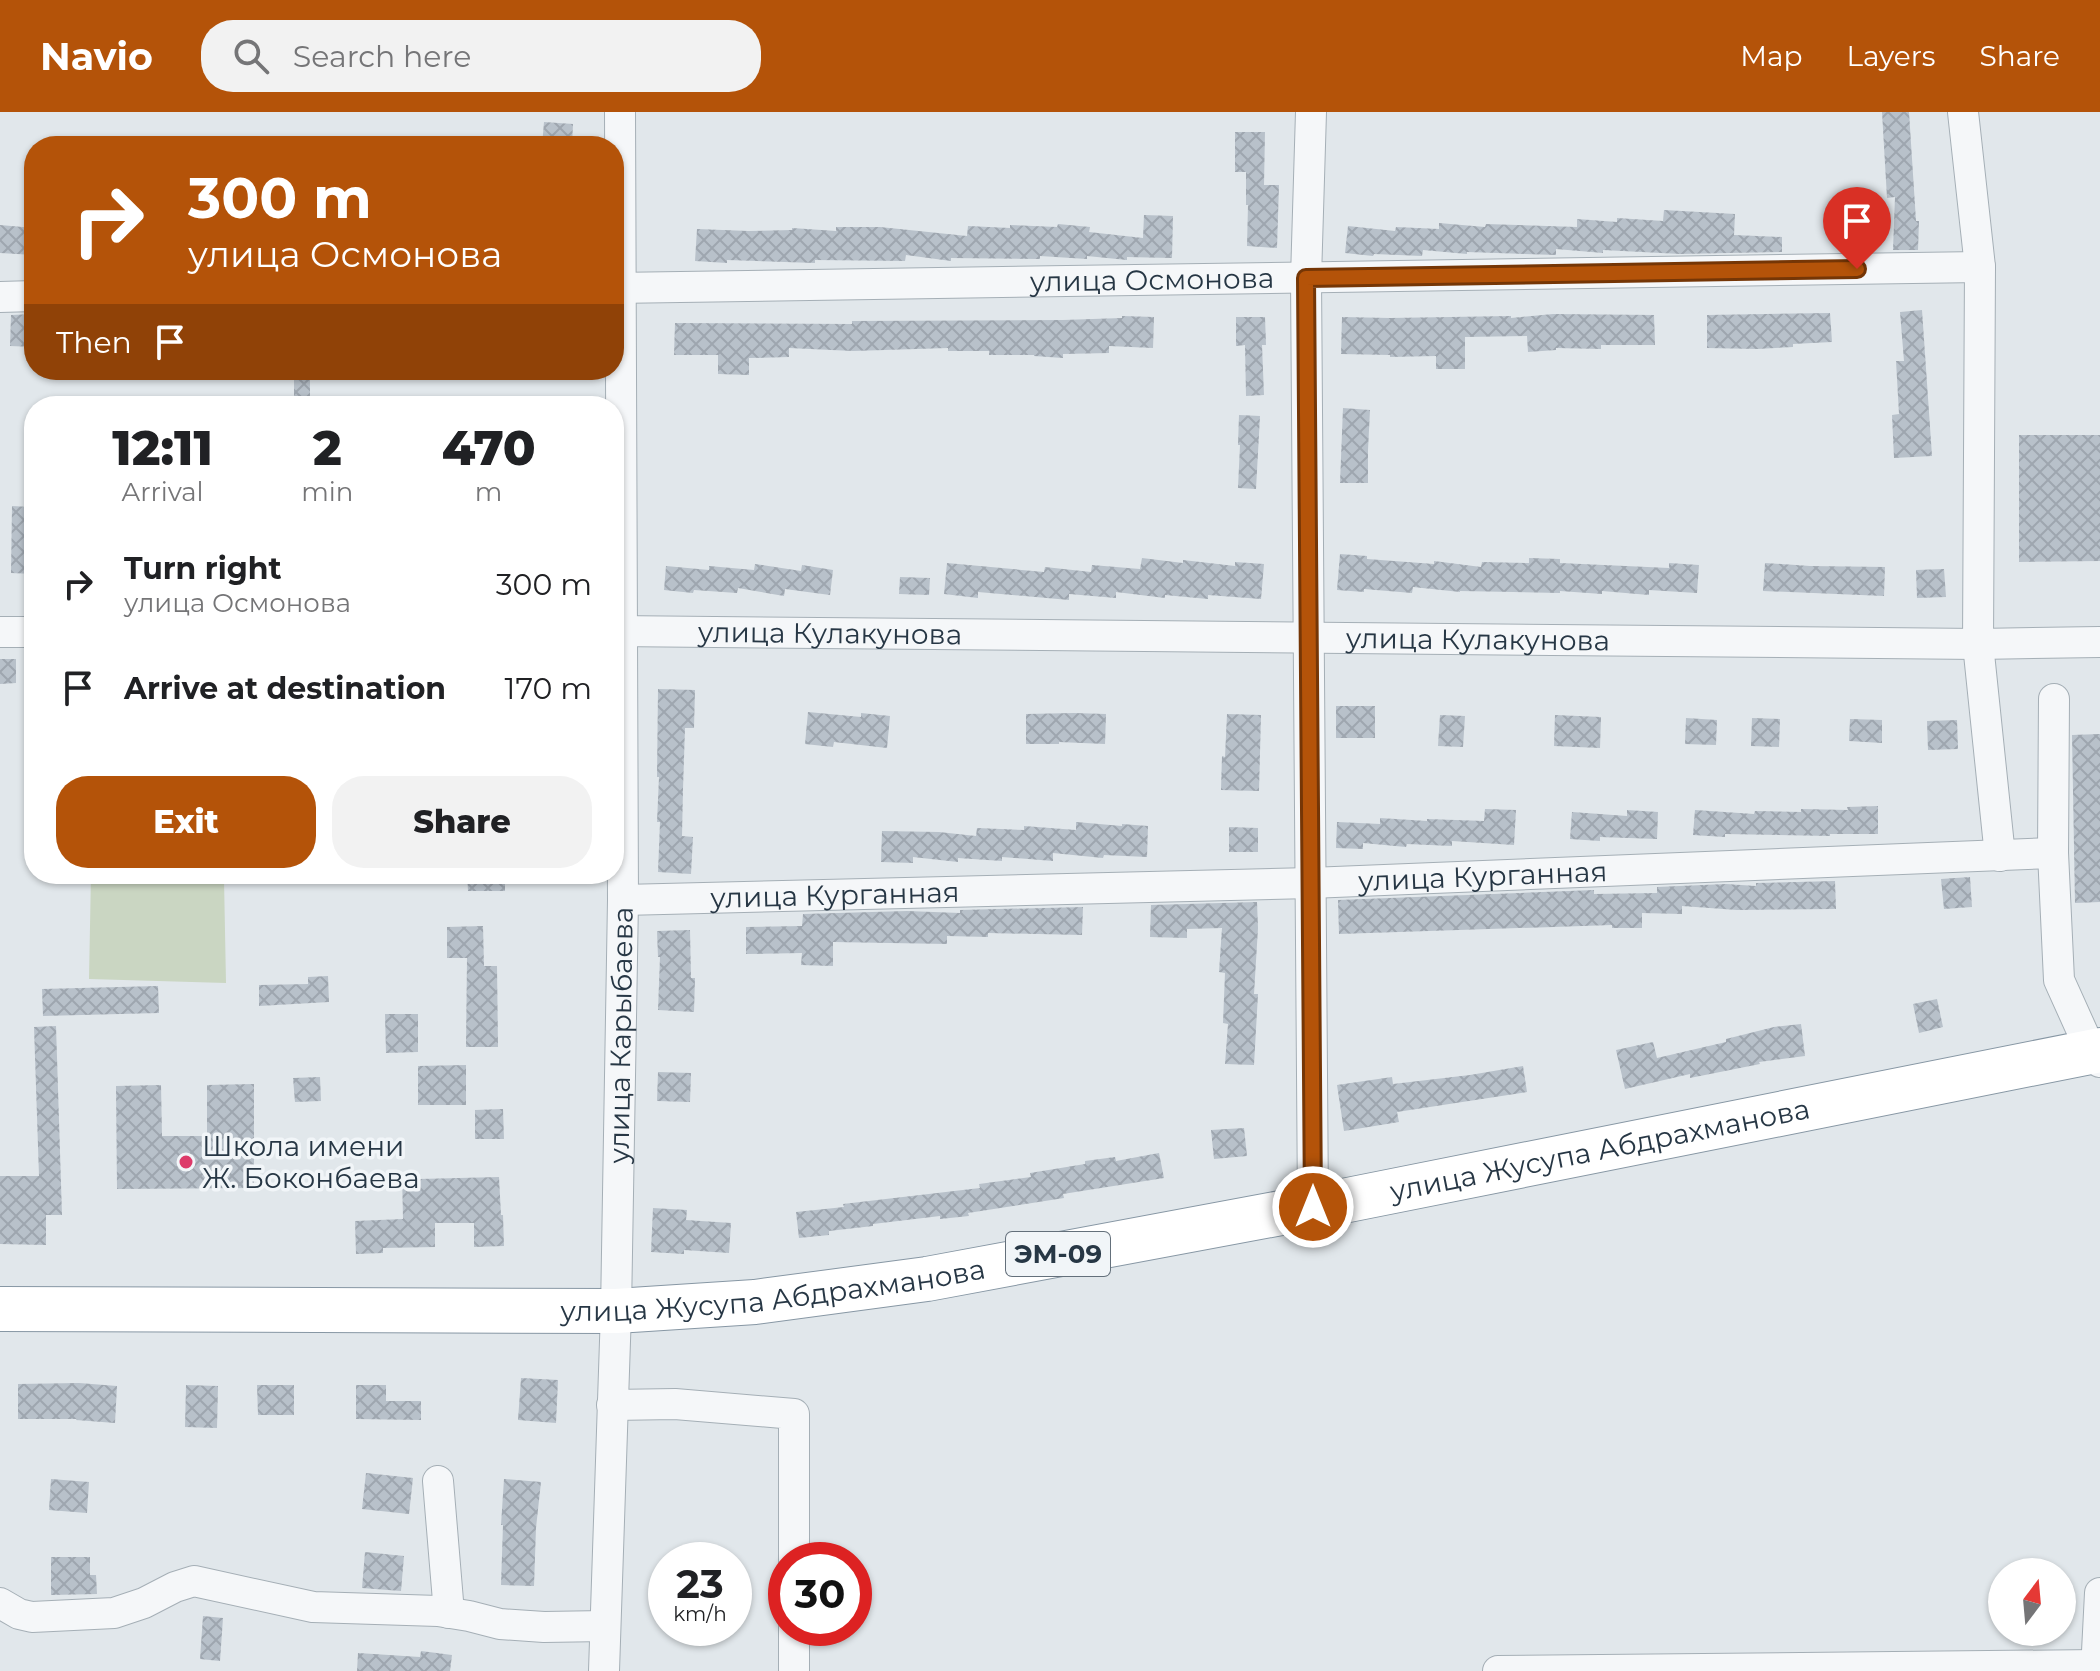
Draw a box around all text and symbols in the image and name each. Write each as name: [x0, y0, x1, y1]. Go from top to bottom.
search box: [201, 20, 761, 92]
text: Navio: [40, 33, 153, 80]
icon: search: [229, 34, 273, 78]
text: Search here: [293, 38, 471, 75]
text: Map: [1740, 39, 1803, 73]
text: Layers: [1847, 39, 1936, 73]
text: Share: [1980, 39, 2060, 73]
text: 300 m: [188, 164, 372, 232]
icon: right: [56, 168, 160, 272]
pin: [1823, 187, 1891, 269]
icon: arrive: [1835, 199, 1879, 243]
text: улица Осмонова: [188, 232, 502, 276]
street label: улица Осмонова: [1028, 261, 1274, 299]
icon: arrive: [148, 320, 192, 364]
text: Then: [56, 324, 132, 361]
text: 12:11: [112, 419, 213, 477]
text: 2: [313, 419, 342, 477]
text: 470: [442, 419, 536, 477]
text: Arrival: [122, 476, 204, 508]
text: min: [301, 476, 353, 508]
text: m: [475, 476, 502, 508]
text: Turn right: [124, 550, 281, 587]
icon: right: [56, 562, 100, 606]
text: 300 m: [496, 566, 592, 603]
text: улица Осмонова: [124, 587, 351, 619]
street label: улица Кулакунова: [697, 615, 962, 651]
street label: улица Кулакунова: [1345, 621, 1610, 657]
icon: arrive: [56, 666, 100, 710]
text: Arrive at destination: [124, 670, 446, 707]
text: 170 m: [505, 670, 592, 707]
button: Exit: [56, 776, 316, 868]
button: Share: [332, 776, 592, 868]
street label: улица Курганная: [1356, 854, 1608, 898]
street label: улица Курганная: [709, 875, 960, 915]
street label: улица Карыбаева: [601, 907, 640, 1165]
street label: улица Жусупа Абдрахманова: [1386, 1091, 1813, 1208]
place label: Школа имени Ж. Боконбаева: [202, 1129, 420, 1195]
marker: Школа имени Ж. Боконбаева: [177, 1153, 195, 1171]
position arrow: [1271, 1165, 1355, 1249]
road number: ЭМ-09: [1006, 1232, 1110, 1276]
street label: улица Жусупа Абдрахманова: [559, 1252, 988, 1328]
speed limit sign: 30: [768, 1542, 872, 1646]
north arrow: [1988, 1558, 2076, 1646]
map controls: [1988, 1558, 2076, 1646]
text: 23: [676, 1559, 724, 1608]
text: km/h: [673, 1602, 727, 1626]

